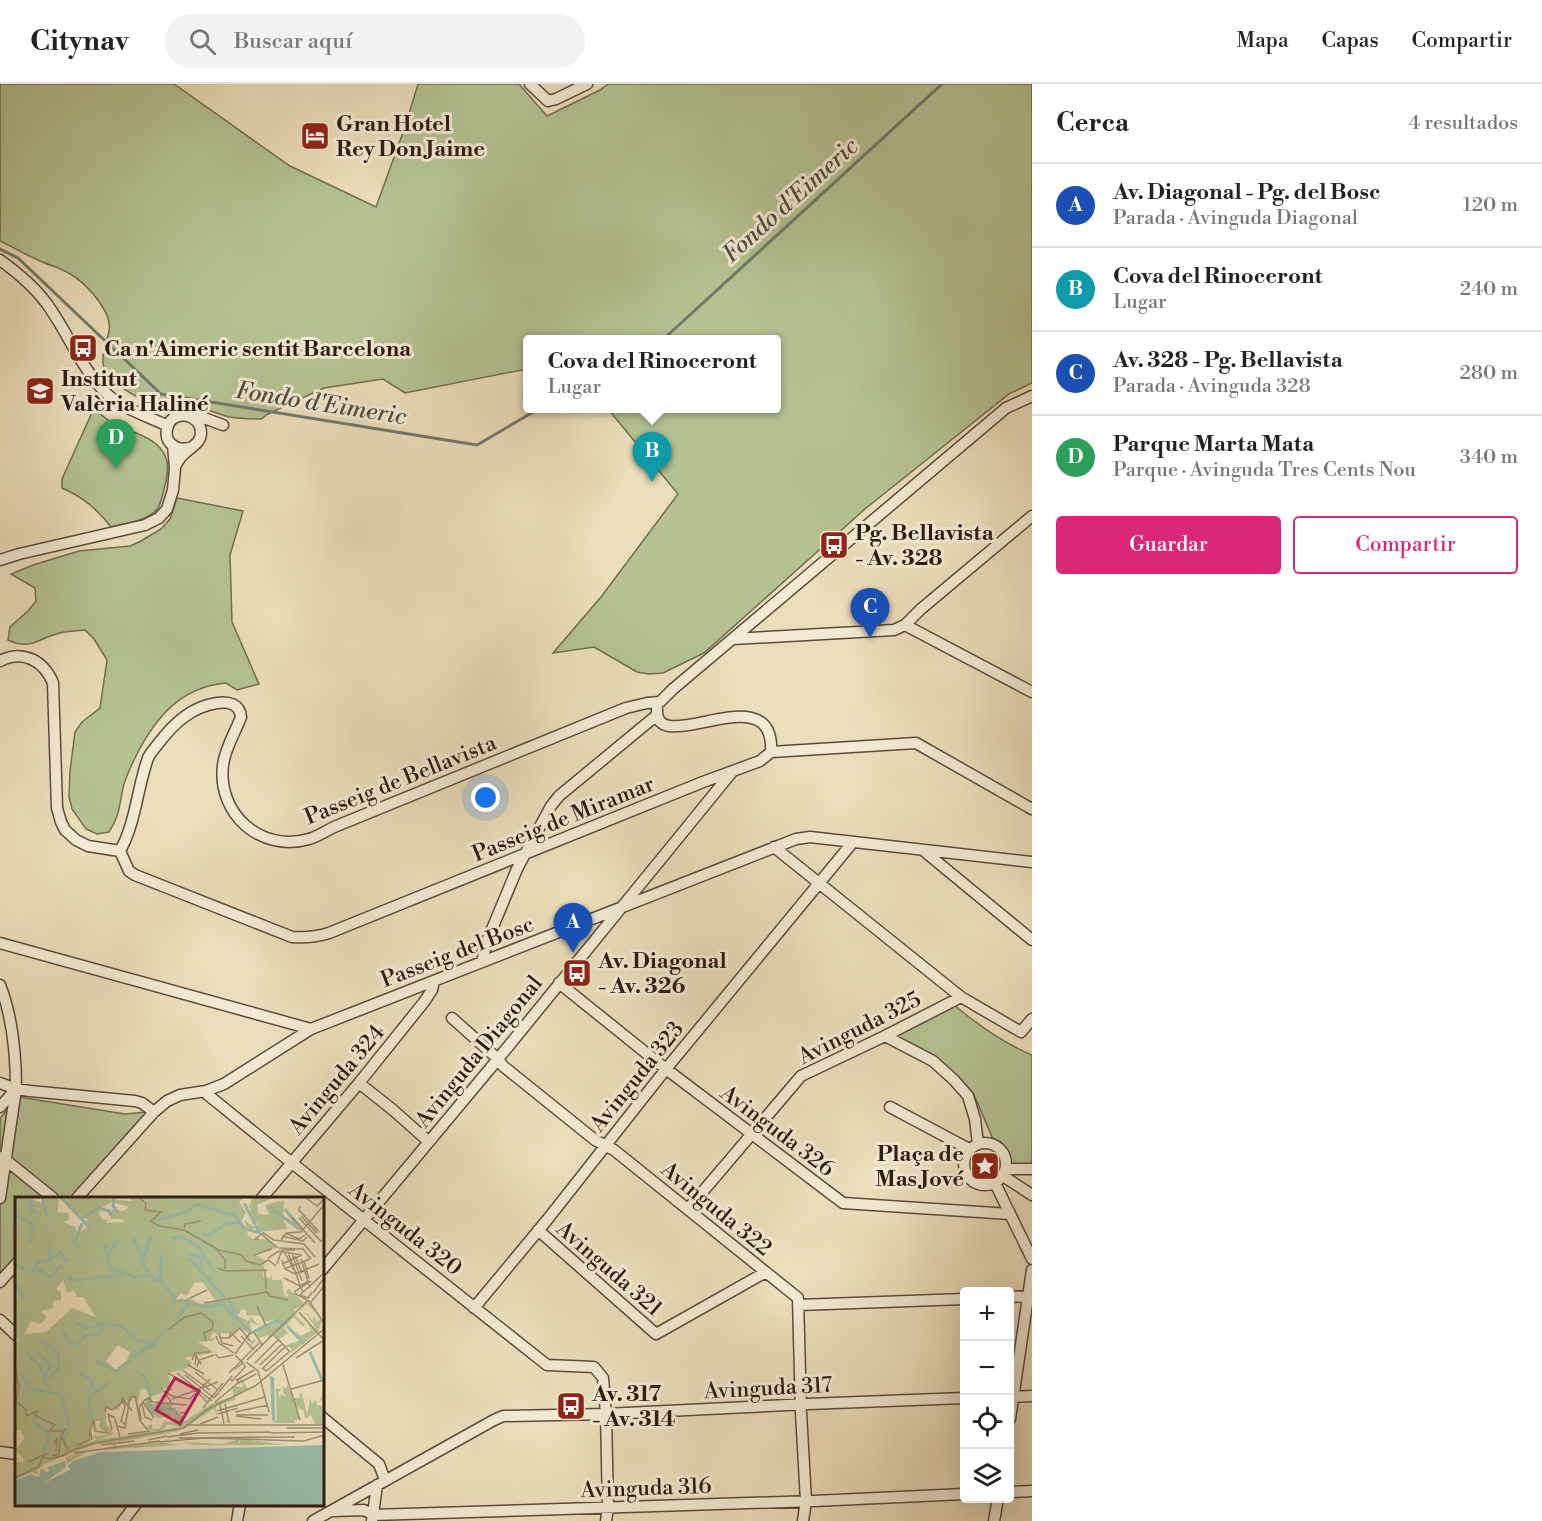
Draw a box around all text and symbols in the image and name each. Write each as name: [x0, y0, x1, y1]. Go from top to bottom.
search box: [165, 14, 585, 68]
text: Citynav: [30, 24, 129, 59]
icon: search: [186, 25, 219, 58]
text: Buscar aquí: [234, 28, 352, 55]
text: Mapa: [1237, 28, 1289, 54]
text: Capas: [1322, 28, 1379, 54]
text: Compartir: [1412, 28, 1512, 54]
text: Cerca: [1056, 107, 1129, 139]
place label: Gran Hotel Rey Don Jaime: [336, 111, 485, 163]
text: 4 resultados: [1408, 111, 1518, 136]
hotel icon: Gran Hotel Rey Don Jaime: [299, 120, 331, 152]
water label: Fondo d'Eimeric: [716, 131, 865, 270]
text: Av. Diagonal - Pg. del Bosc: [1113, 179, 1380, 206]
text: A: [1068, 193, 1083, 218]
text: 120 m: [1463, 193, 1518, 218]
text: Parada · Avinguda Diagonal: [1113, 206, 1358, 231]
text: Cova del Rinoceront: [1113, 263, 1322, 290]
text: B: [1068, 277, 1083, 302]
text: 240 m: [1460, 277, 1518, 302]
text: Lugar: [1113, 290, 1167, 315]
bus stop icon: Ca n'Aimeric sentit Barcelona: [67, 332, 99, 364]
popup: [523, 335, 781, 413]
place label: Ca n'Aimeric sentit Barcelona: [104, 336, 412, 363]
text: Av. 328 - Pg. Bellavista: [1113, 347, 1343, 374]
text: Cova del Rinoceront: [547, 348, 757, 375]
text: C: [1068, 361, 1083, 386]
text: 280 m: [1459, 361, 1518, 386]
place label: Institut Valèria Haliné: [60, 366, 209, 418]
text: Parada · Avinguda 328: [1113, 374, 1311, 399]
school or university icon: Institut Valèria Haliné: [24, 375, 56, 407]
text: Lugar: [547, 375, 601, 400]
water label: Fondo d'Eimeric: [233, 376, 409, 432]
pin: D: [96, 420, 136, 469]
text: Parque Marta Mata: [1113, 431, 1314, 458]
pin: B: [632, 432, 672, 482]
text: D: [1068, 445, 1083, 470]
text: 340 m: [1460, 445, 1518, 470]
text: Parque · Avinguda Tres Cents Nou: [1113, 458, 1416, 483]
button: Guardar: [1056, 516, 1281, 574]
button: Compartir: [1293, 516, 1518, 574]
place label: Pg. Bellavista - Av. 328: [855, 520, 995, 572]
bus stop icon: Pg. Bellavista - Av. 328: [818, 529, 850, 561]
pin: C: [850, 588, 890, 638]
street label: Passeig de Bellavista: [301, 729, 501, 831]
street label: Passeig de Miramar: [469, 771, 659, 868]
your location: [471, 783, 500, 812]
pin: A: [554, 904, 592, 953]
street label: Passeig del Bosc: [377, 911, 538, 994]
place label: Av. Diagonal - Av. 326: [597, 948, 727, 1000]
bus stop icon: Av. Diagonal - Av. 326: [561, 957, 593, 989]
street label: Avinguda Diagonal: [409, 970, 549, 1134]
street label: Avinguda 325: [793, 986, 926, 1071]
street label: Avinguda 323: [584, 1016, 690, 1138]
street label: Avinguda 324: [283, 1019, 391, 1141]
street label: Avinguda 326: [714, 1079, 839, 1183]
place label: Plaça de Mas Jové: [875, 1141, 964, 1193]
place icon: Plaça de Mas Jové: [969, 1150, 1001, 1182]
street label: Avinguda 322: [654, 1156, 777, 1262]
street label: Avinguda 320: [342, 1176, 467, 1282]
inset map: [15, 1197, 324, 1506]
street label: Avinguda 321: [550, 1215, 668, 1323]
map controls: [960, 1287, 1014, 1503]
button: +: [960, 1287, 1014, 1341]
button: −: [960, 1341, 1014, 1395]
street label: Avinguda 317: [702, 1372, 833, 1405]
place label: Av. 317 - Av. 314: [591, 1381, 676, 1433]
bus stop icon: Av. 317 - Av. 314: [555, 1390, 587, 1422]
button: locate: [960, 1395, 1014, 1449]
button: layers: [960, 1449, 1014, 1503]
street label: Avinguda 316: [579, 1473, 712, 1504]

